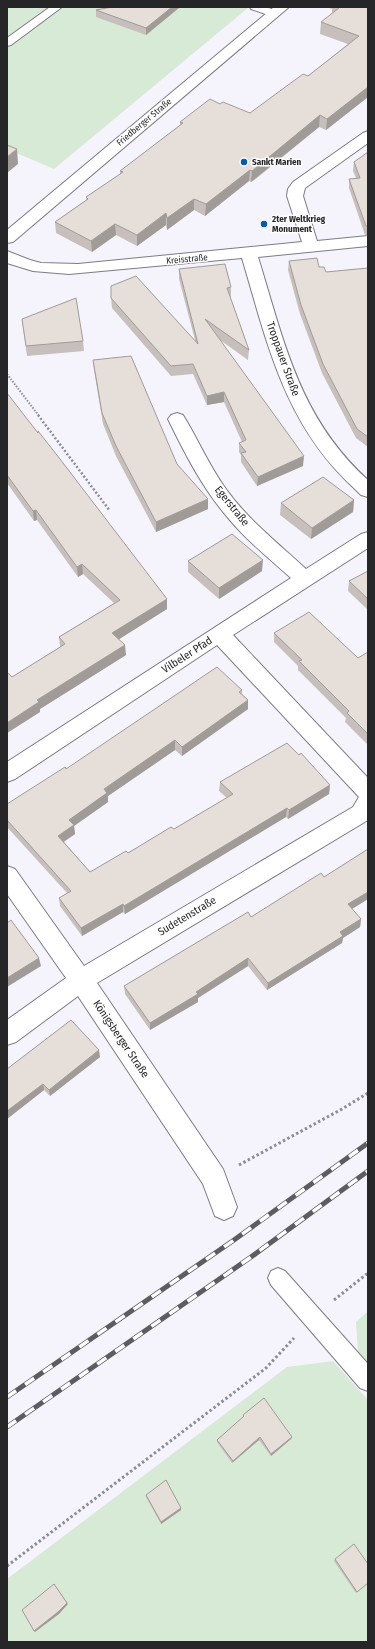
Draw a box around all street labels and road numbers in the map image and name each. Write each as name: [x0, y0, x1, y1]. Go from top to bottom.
street label: Friedberger Straße: [115, 96, 174, 148]
street label: Kreisstraße: [166, 252, 209, 266]
street label: Troppauer Straße: [264, 320, 302, 398]
street label: Egerstraße: [212, 483, 252, 529]
street label: Vilbeler Pfad: [159, 634, 215, 676]
street label: Sudetenstraße: [155, 894, 219, 938]
street label: Königsberger Straße: [90, 998, 152, 1080]

